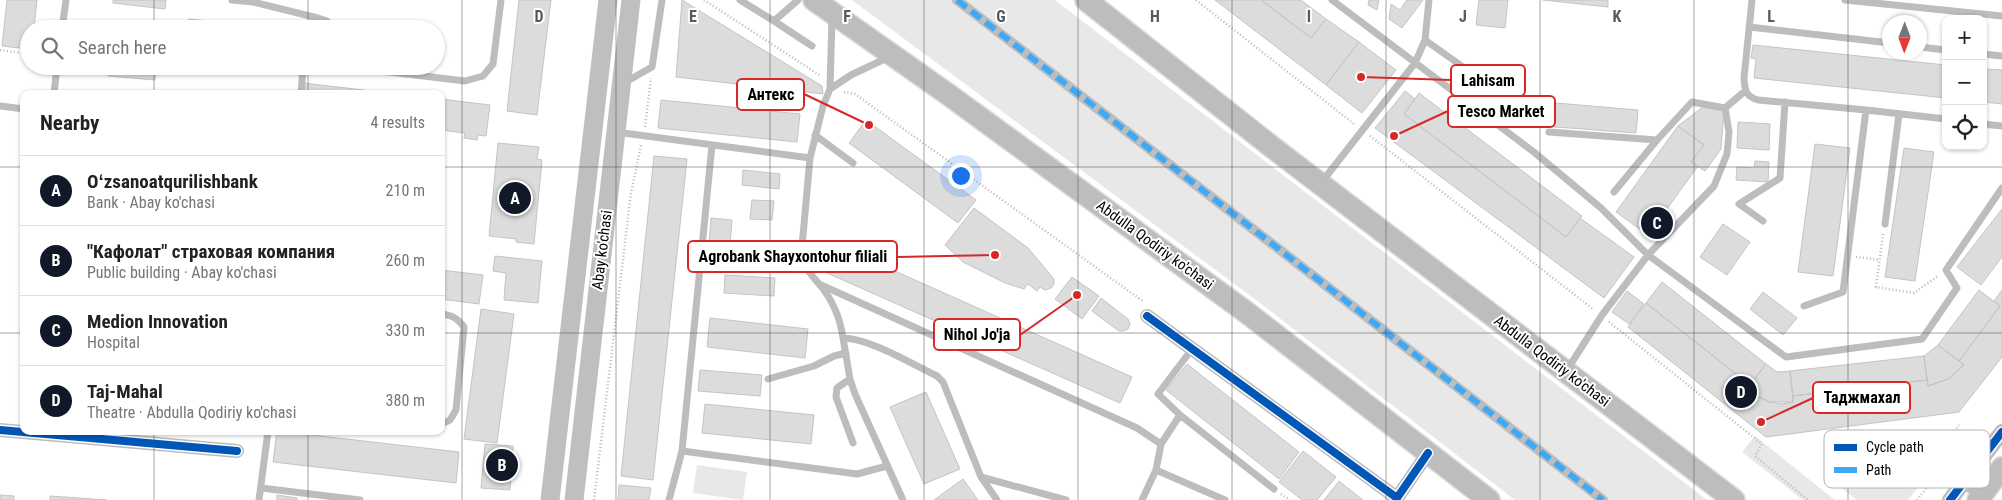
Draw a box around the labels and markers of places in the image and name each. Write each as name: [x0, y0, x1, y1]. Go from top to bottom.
callout: Lahisam: [1451, 65, 1525, 96]
callout: Антекс: [737, 79, 804, 110]
callout: Tesco Market: [1448, 96, 1555, 127]
pin: A: [499, 179, 531, 217]
pin: C: [1641, 204, 1673, 242]
callout: Agrobank Shayxontohur filiali: [688, 241, 897, 272]
callout: Nihol Jo'ja: [934, 319, 1020, 350]
pin: D: [1725, 373, 1757, 411]
callout: Таджмахал: [1813, 382, 1910, 413]
pin: B: [486, 446, 518, 484]

